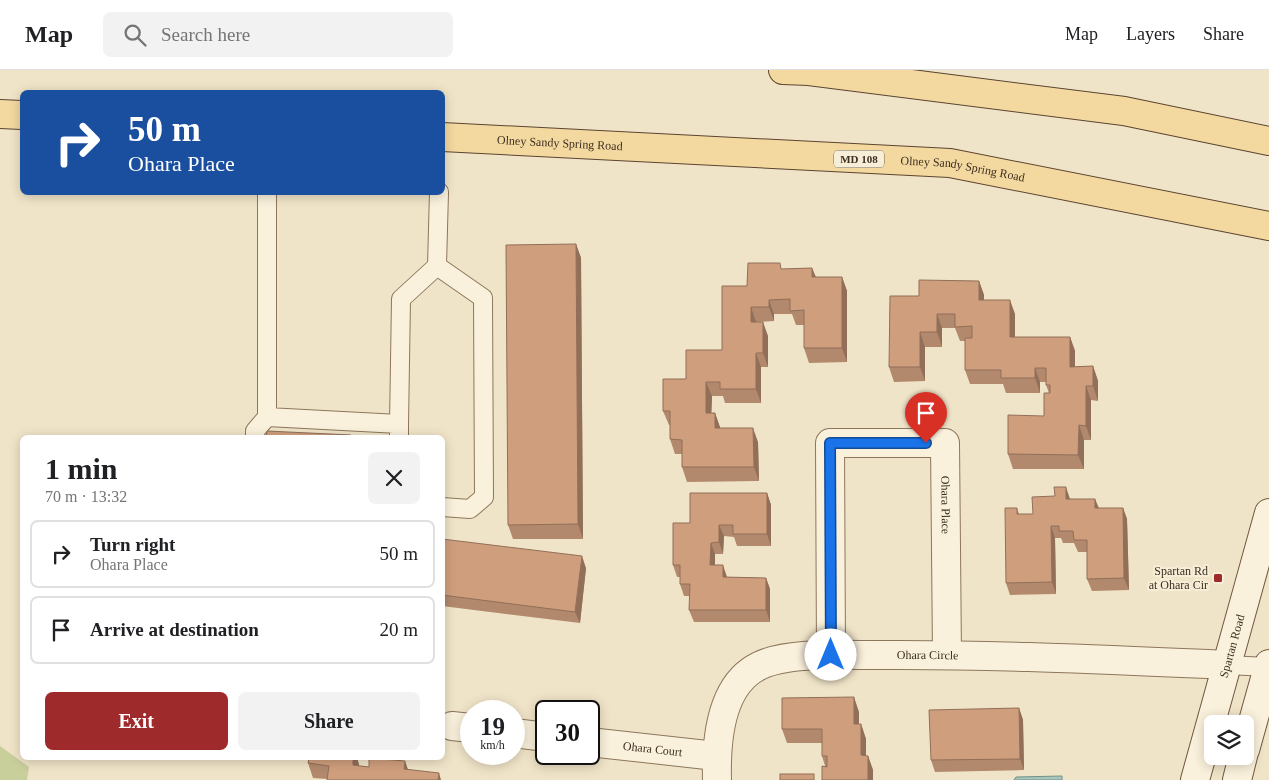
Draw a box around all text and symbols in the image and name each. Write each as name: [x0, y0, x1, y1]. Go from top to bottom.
search box: [103, 12, 453, 57]
text: Map: [25, 21, 73, 47]
icon: search: [121, 21, 149, 49]
text: Search here: [161, 24, 250, 45]
text: Map: [1065, 24, 1098, 44]
text: Layers: [1126, 24, 1175, 44]
text: Share: [1203, 24, 1244, 44]
icon: right: [45, 110, 110, 175]
text: 50 m: [128, 110, 201, 149]
street label: Olney Sandy Spring Road: [497, 133, 623, 153]
road number: MD 108: [834, 150, 884, 168]
text: Ohara Place: [128, 151, 235, 176]
street label: Olney Sandy Spring Road: [900, 153, 1026, 185]
pin: [905, 392, 947, 443]
icon: arrive: [912, 399, 940, 427]
text: 1 min: [45, 452, 118, 485]
button: close: [368, 452, 420, 504]
street label: Ohara Place: [938, 476, 953, 534]
text: 70 m · 13:32: [45, 488, 127, 505]
text: Turn right: [90, 534, 175, 555]
icon: right: [47, 540, 75, 568]
text: 50 m: [379, 543, 418, 564]
text: Ohara Place: [90, 556, 168, 573]
place label: Spartan Rd at Ohara Cir: [1149, 564, 1208, 592]
marker: Spartan Rd at Ohara Cir: [1212, 572, 1224, 584]
street label: Spartan Road: [1217, 613, 1248, 679]
icon: arrive: [47, 616, 75, 644]
text: Arrive at destination: [90, 619, 259, 640]
text: 20 m: [379, 619, 418, 640]
position arrow: [804, 628, 856, 680]
street label: Ohara Circle: [897, 648, 959, 662]
button: Exit: [45, 692, 228, 750]
button: Share: [238, 692, 420, 750]
speed limit sign: 30: [535, 700, 600, 765]
text: 19: [480, 713, 505, 740]
map controls: [1204, 715, 1254, 765]
button: layers: [1204, 715, 1254, 765]
text: km/h: [480, 738, 505, 752]
street label: Ohara Court: [622, 739, 684, 759]

